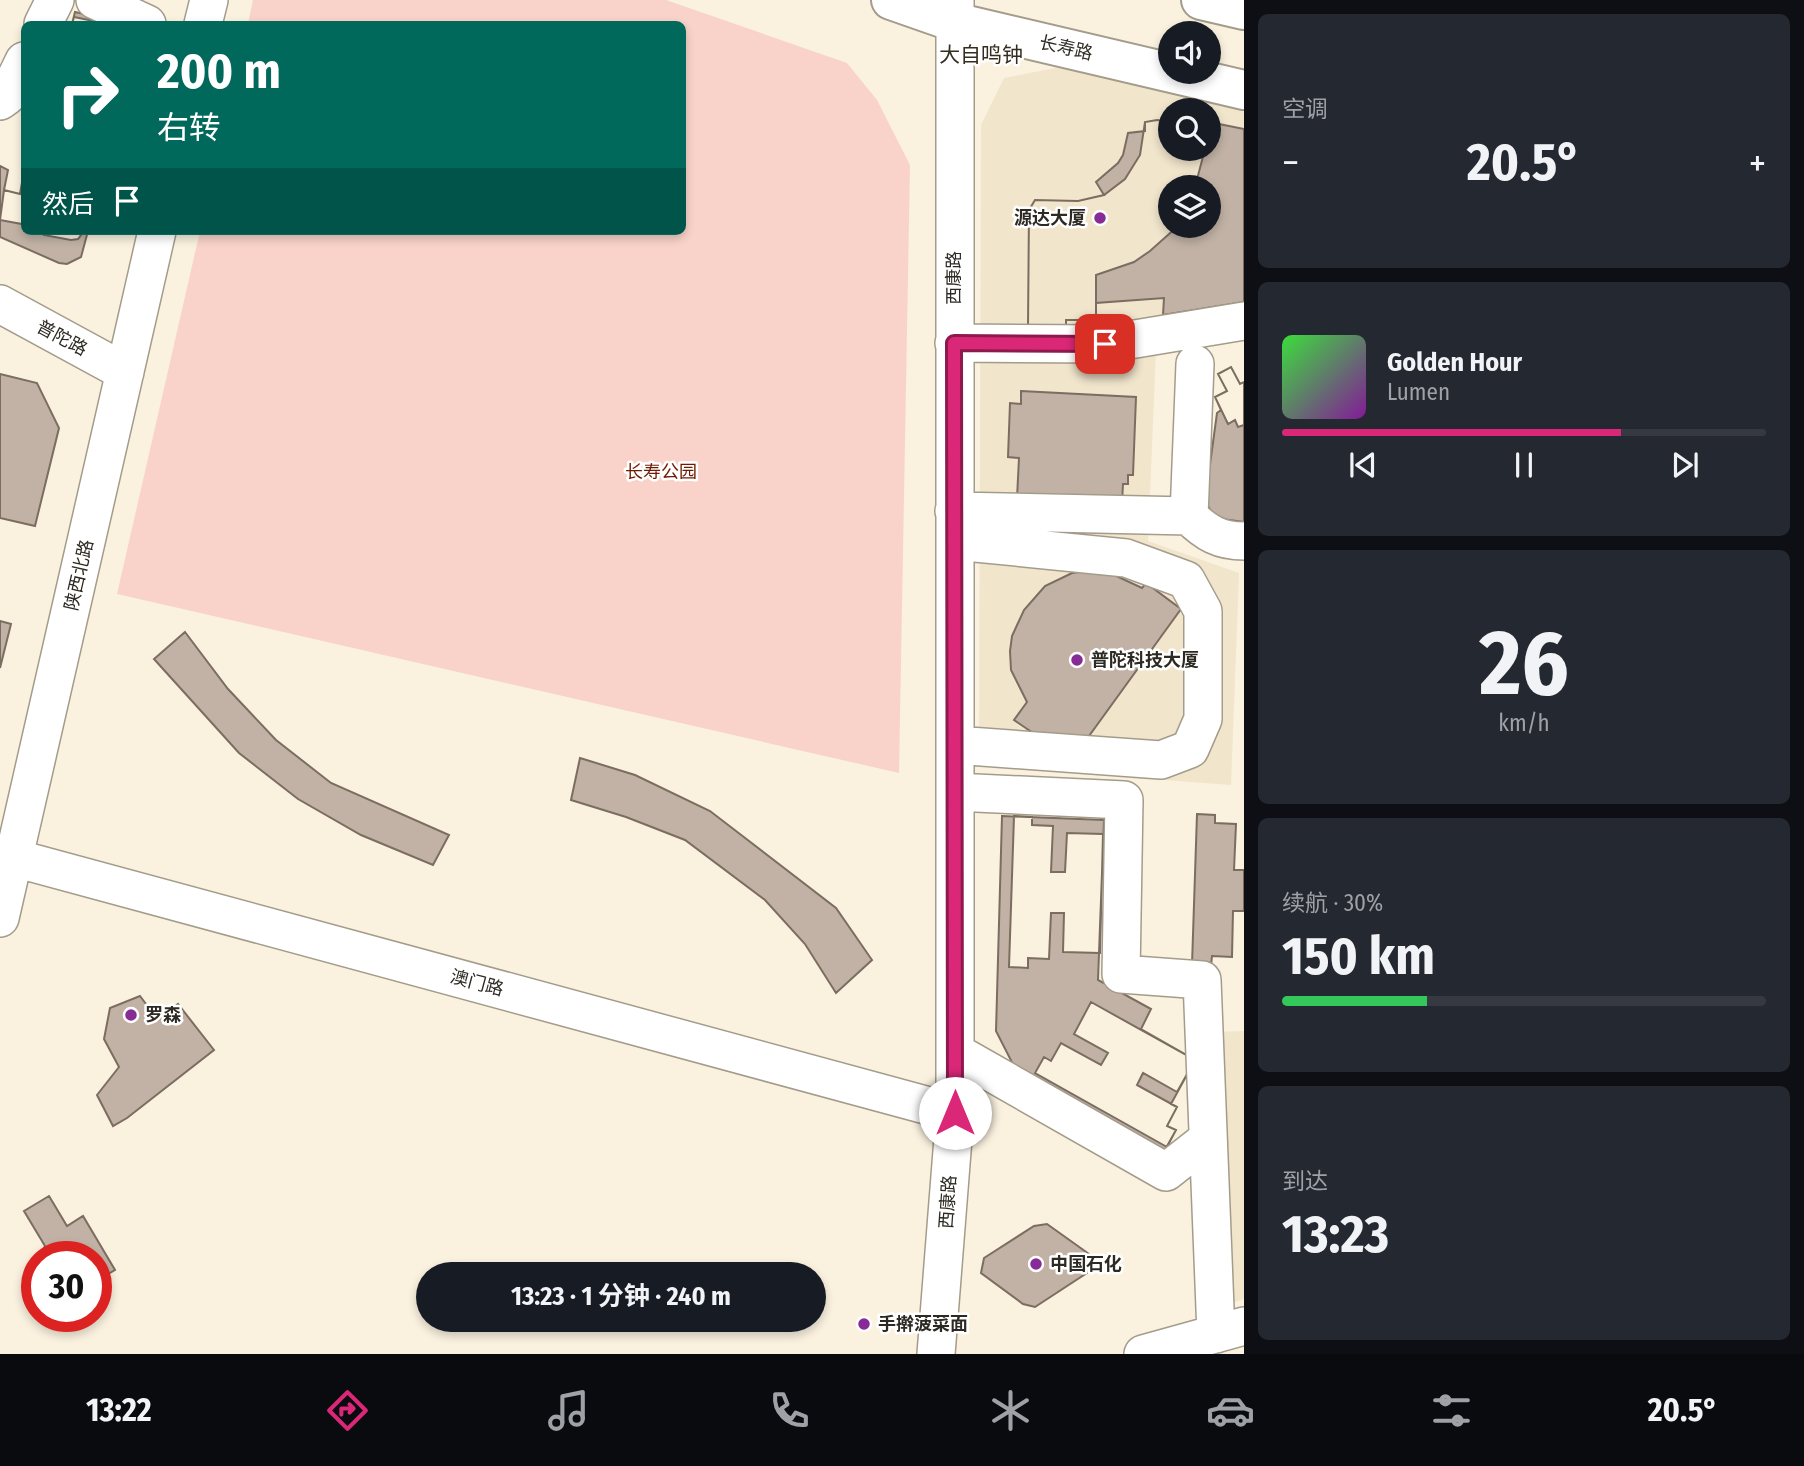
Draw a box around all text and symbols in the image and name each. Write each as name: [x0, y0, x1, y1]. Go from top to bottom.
map controls: [1158, 21, 1221, 238]
button: sound: [1158, 21, 1221, 84]
street label: 长寿路: [1037, 31, 1095, 65]
text: 200 m: [157, 42, 281, 101]
district label: 大自鸣钟: [939, 42, 1023, 68]
icon: right: [42, 49, 133, 140]
text: 空调: [1282, 95, 1328, 123]
button: search: [1158, 98, 1221, 161]
text: 右转: [157, 109, 221, 147]
text: 20.5°: [1467, 131, 1581, 194]
text: −: [1282, 140, 1299, 186]
text: +: [1749, 140, 1766, 186]
button: layers: [1158, 175, 1221, 238]
icon: arrive: [108, 182, 146, 220]
text: 然后: [42, 189, 94, 220]
place label: 源达大厦: [1014, 207, 1086, 229]
marker: 源达大厦: [1092, 210, 1108, 226]
street label: 西康路: [943, 251, 965, 305]
pin: [1075, 314, 1135, 374]
street label: 普陀路: [33, 316, 91, 360]
icon: arrive: [1086, 325, 1124, 363]
text: Golden Hour: [1387, 347, 1522, 378]
text: Lumen: [1387, 378, 1450, 406]
icon: previous: [1344, 446, 1382, 484]
icon: pause: [1505, 446, 1543, 484]
icon: next: [1666, 446, 1704, 484]
park label: 长寿公园: [625, 461, 697, 483]
street label: 陕西北路: [60, 537, 98, 613]
text: 26: [1479, 609, 1569, 718]
place label: 普陀科技大厦: [1091, 649, 1199, 671]
marker: 普陀科技大厦: [1069, 652, 1085, 668]
text: km/h: [1498, 709, 1550, 737]
text: 续航 · 30%: [1282, 889, 1383, 917]
text: 150 km: [1282, 925, 1435, 988]
street label: 澳门路: [448, 965, 506, 1001]
place label: 罗森: [145, 1004, 181, 1026]
marker: 罗森: [123, 1007, 139, 1023]
position arrow: [918, 1076, 992, 1150]
text: 到达: [1282, 1167, 1328, 1195]
street label: 西康路: [935, 1174, 961, 1230]
text: 13:23: [1282, 1203, 1389, 1266]
speed limit sign: 30: [21, 1241, 112, 1332]
place label: 中国石化: [1050, 1253, 1122, 1275]
marker: 中国石化: [1028, 1256, 1044, 1272]
text: 13:23 · 1 分钟 · 240 m: [511, 1281, 731, 1312]
place label: 手擀菠菜面: [878, 1313, 968, 1335]
marker: 手擀菠菜面: [856, 1316, 872, 1332]
icon: directions: [323, 1386, 372, 1435]
icon: music: [544, 1386, 593, 1435]
icon: phone: [765, 1386, 814, 1435]
icon: climate: [986, 1386, 1035, 1435]
icon: car: [1206, 1386, 1255, 1435]
icon: filters: [1427, 1386, 1476, 1435]
text: 13:22: [86, 1391, 152, 1429]
text: 20.5°: [1648, 1391, 1718, 1429]

